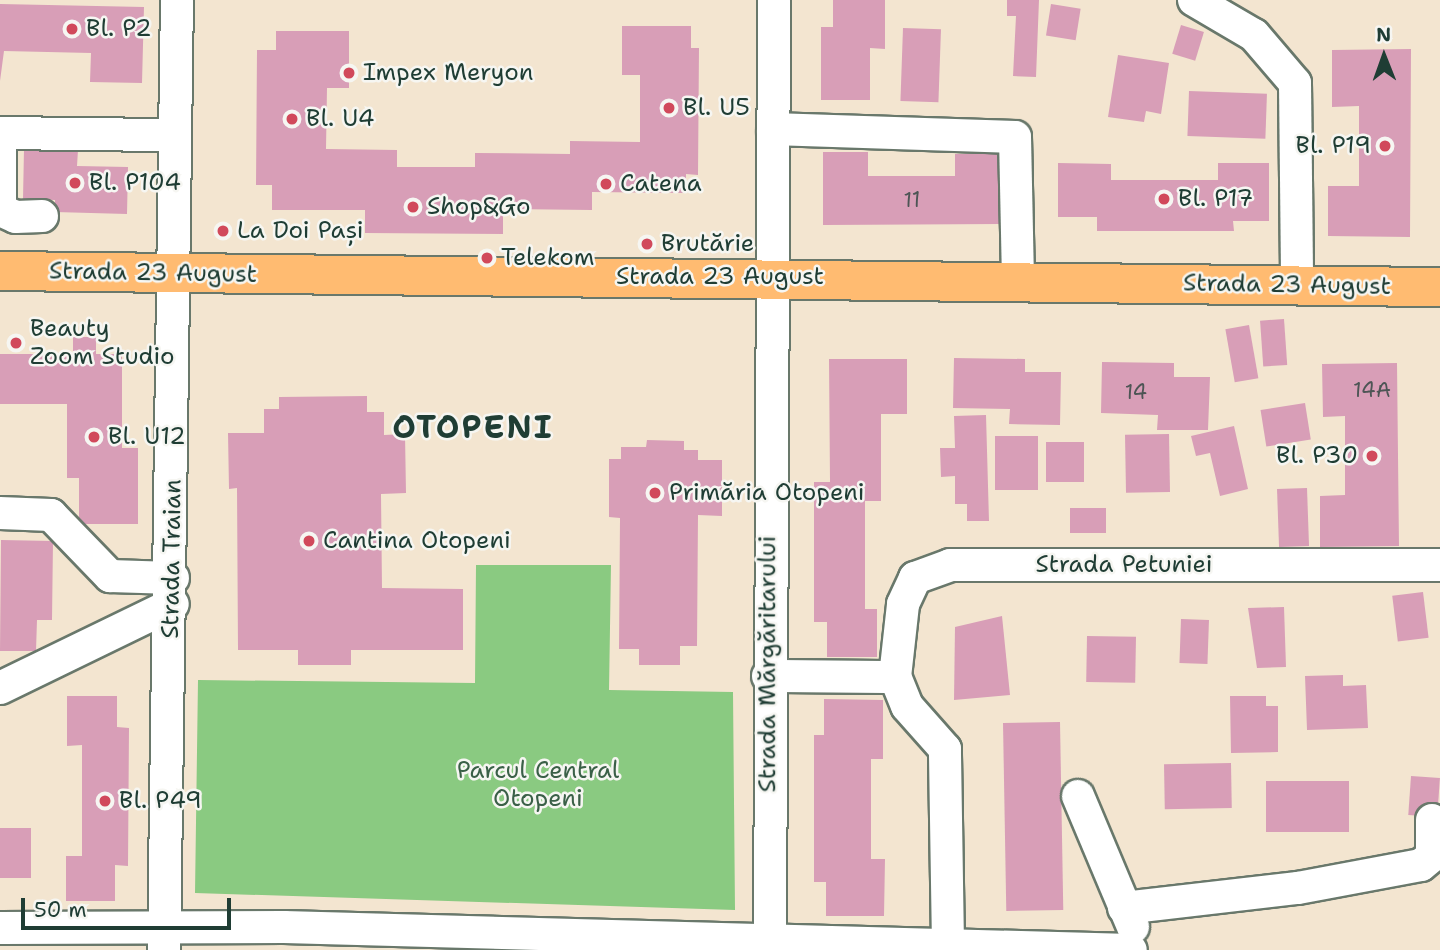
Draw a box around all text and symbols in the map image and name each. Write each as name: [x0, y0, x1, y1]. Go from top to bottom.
place label: Bl. P2: [86, 15, 152, 43]
marker: Bl. P2: [64, 21, 80, 37]
north arrow: [1349, 21, 1419, 91]
text: N: [1376, 22, 1391, 47]
place label: Impex Meryon: [363, 59, 534, 87]
marker: Impex Meryon: [341, 65, 357, 81]
place label: Bl. U5: [683, 94, 750, 122]
marker: Bl. U5: [661, 100, 677, 116]
place label: Bl. U4: [306, 105, 375, 133]
marker: Bl. U4: [284, 111, 300, 127]
place label: Bl. P19: [1295, 132, 1371, 160]
marker: Bl. P19: [1377, 138, 1393, 154]
place label: Bl. P104: [89, 169, 181, 197]
place label: Catena: [620, 170, 702, 198]
marker: Bl. P104: [67, 175, 83, 191]
marker: Catena: [598, 176, 614, 192]
place label: Bl. P17: [1178, 185, 1253, 213]
house number: 11: [904, 187, 920, 213]
marker: Bl. P17: [1156, 191, 1172, 207]
place label: Shop&Go: [427, 193, 531, 221]
marker: Shop&Go: [405, 199, 421, 215]
place label: La Doi Pași: [237, 217, 364, 245]
marker: La Doi Pași: [215, 223, 231, 239]
place label: Brutărie: [661, 230, 754, 258]
marker: Brutărie: [639, 236, 655, 252]
place label: Telekom: [501, 244, 594, 272]
marker: Telekom: [479, 250, 495, 266]
street label: Strada 23 August: [49, 257, 257, 289]
street label: Strada 23 August: [616, 263, 824, 291]
street label: Strada 23 August: [1183, 269, 1391, 301]
place label: Beauty Zoom Studio: [30, 315, 174, 371]
marker: Beauty Zoom Studio: [8, 335, 24, 351]
house number: 14A: [1353, 377, 1391, 403]
house number: 14: [1125, 379, 1147, 405]
district label: OTOPENI: [393, 408, 553, 446]
place label: Bl. U12: [108, 423, 186, 451]
marker: Bl. U12: [86, 429, 102, 445]
place label: Bl. P30: [1276, 442, 1358, 470]
marker: Bl. P30: [1364, 448, 1380, 464]
street label: Strada Traian: [156, 479, 188, 639]
place label: Primăria Otopeni: [669, 479, 865, 507]
marker: Primăria Otopeni: [647, 485, 663, 501]
place label: Cantina Otopeni: [323, 527, 511, 555]
marker: Cantina Otopeni: [301, 533, 317, 549]
street label: Strada Mărgăritarului: [754, 536, 782, 792]
street label: Strada Petuniei: [1035, 551, 1213, 579]
park label: Parcul Central Otopeni: [457, 757, 619, 813]
place label: Bl. P49: [119, 787, 202, 815]
marker: Bl. P49: [97, 793, 113, 809]
scale bar: [24, 884, 234, 928]
text: 50 m: [34, 896, 87, 924]

